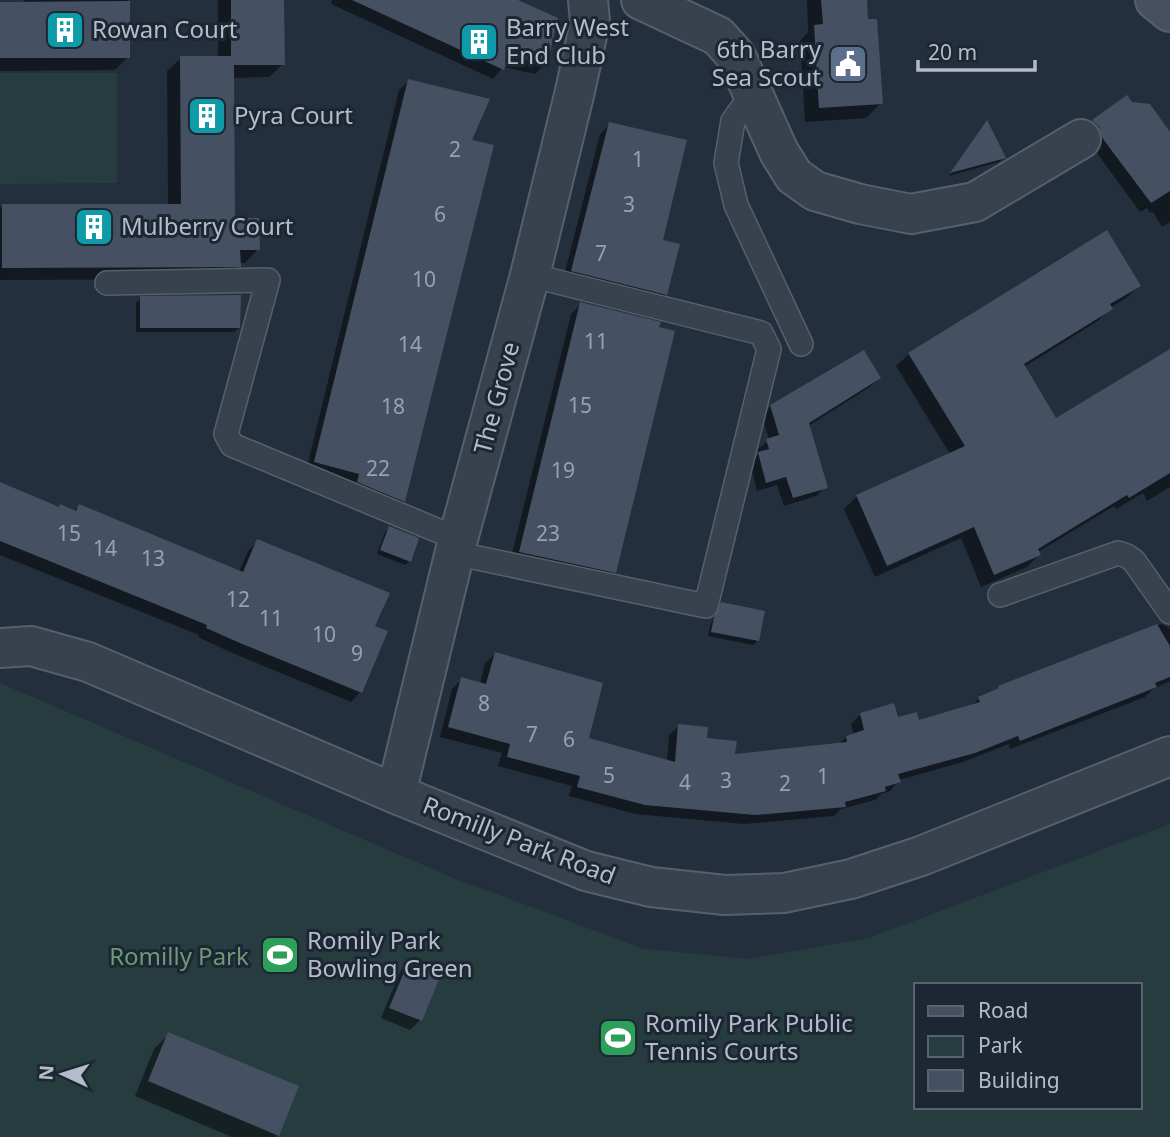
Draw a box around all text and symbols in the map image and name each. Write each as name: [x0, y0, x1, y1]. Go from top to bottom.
building icon: Rowan Court: [44, 9, 86, 51]
place label: Barry West End Club: [506, 10, 629, 71]
place label: Rowan Court: [92, 12, 238, 45]
building icon: Barry West End Club: [458, 21, 500, 63]
scale bar: [918, 28, 1035, 72]
place label: 6th Barry Sea Scout: [712, 32, 822, 93]
text: 20 m: [928, 38, 977, 66]
public building icon: 6th Barry Sea Scout: [827, 43, 869, 85]
building icon: Pyra Court: [186, 95, 228, 137]
place label: Pyra Court: [234, 98, 353, 131]
house number: 2: [449, 135, 461, 163]
house number: 1: [632, 145, 644, 173]
house number: 3: [623, 190, 635, 218]
house number: 6: [434, 200, 446, 228]
building icon: Mulberry Court: [73, 206, 115, 248]
place label: Mulberry Court: [121, 209, 294, 242]
house number: 7: [595, 239, 607, 267]
house number: 10: [412, 265, 436, 293]
house number: 11: [584, 327, 608, 355]
house number: 14: [398, 330, 422, 358]
street label: The Grove: [465, 338, 526, 457]
house number: 15: [568, 391, 592, 419]
house number: 18: [381, 392, 405, 420]
house number: 22: [366, 454, 390, 482]
house number: 19: [551, 456, 575, 484]
house number: 15: [57, 519, 81, 547]
house number: 23: [536, 519, 560, 547]
house number: 14: [93, 534, 117, 562]
house number: 13: [141, 544, 165, 572]
house number: 12: [226, 585, 250, 613]
house number: 11: [259, 604, 283, 632]
house number: 10: [312, 620, 336, 648]
house number: 9: [351, 639, 363, 667]
house number: 8: [478, 689, 490, 717]
house number: 7: [526, 720, 538, 748]
house number: 6: [563, 725, 575, 753]
house number: 5: [603, 761, 615, 789]
house number: 1: [817, 762, 829, 790]
house number: 3: [720, 766, 732, 794]
house number: 4: [679, 768, 691, 796]
house number: 2: [779, 769, 791, 797]
street label: Romilly Park Road: [419, 788, 620, 891]
place label: Romily Park Bowling Green: [307, 923, 473, 984]
sports icon: Romily Park Bowling Green: [259, 934, 301, 976]
park label: Romilly Park: [109, 939, 249, 972]
legend: [914, 983, 1142, 1109]
text: Road: [978, 996, 1028, 1024]
place label: Romily Park Public Tennis Courts: [645, 1006, 853, 1067]
sports icon: Romily Park Public Tennis Courts: [597, 1017, 639, 1059]
text: Park: [978, 1031, 1023, 1059]
north arrow: [28, 1039, 98, 1109]
text: N: [33, 1064, 60, 1081]
text: Building: [978, 1066, 1060, 1094]

